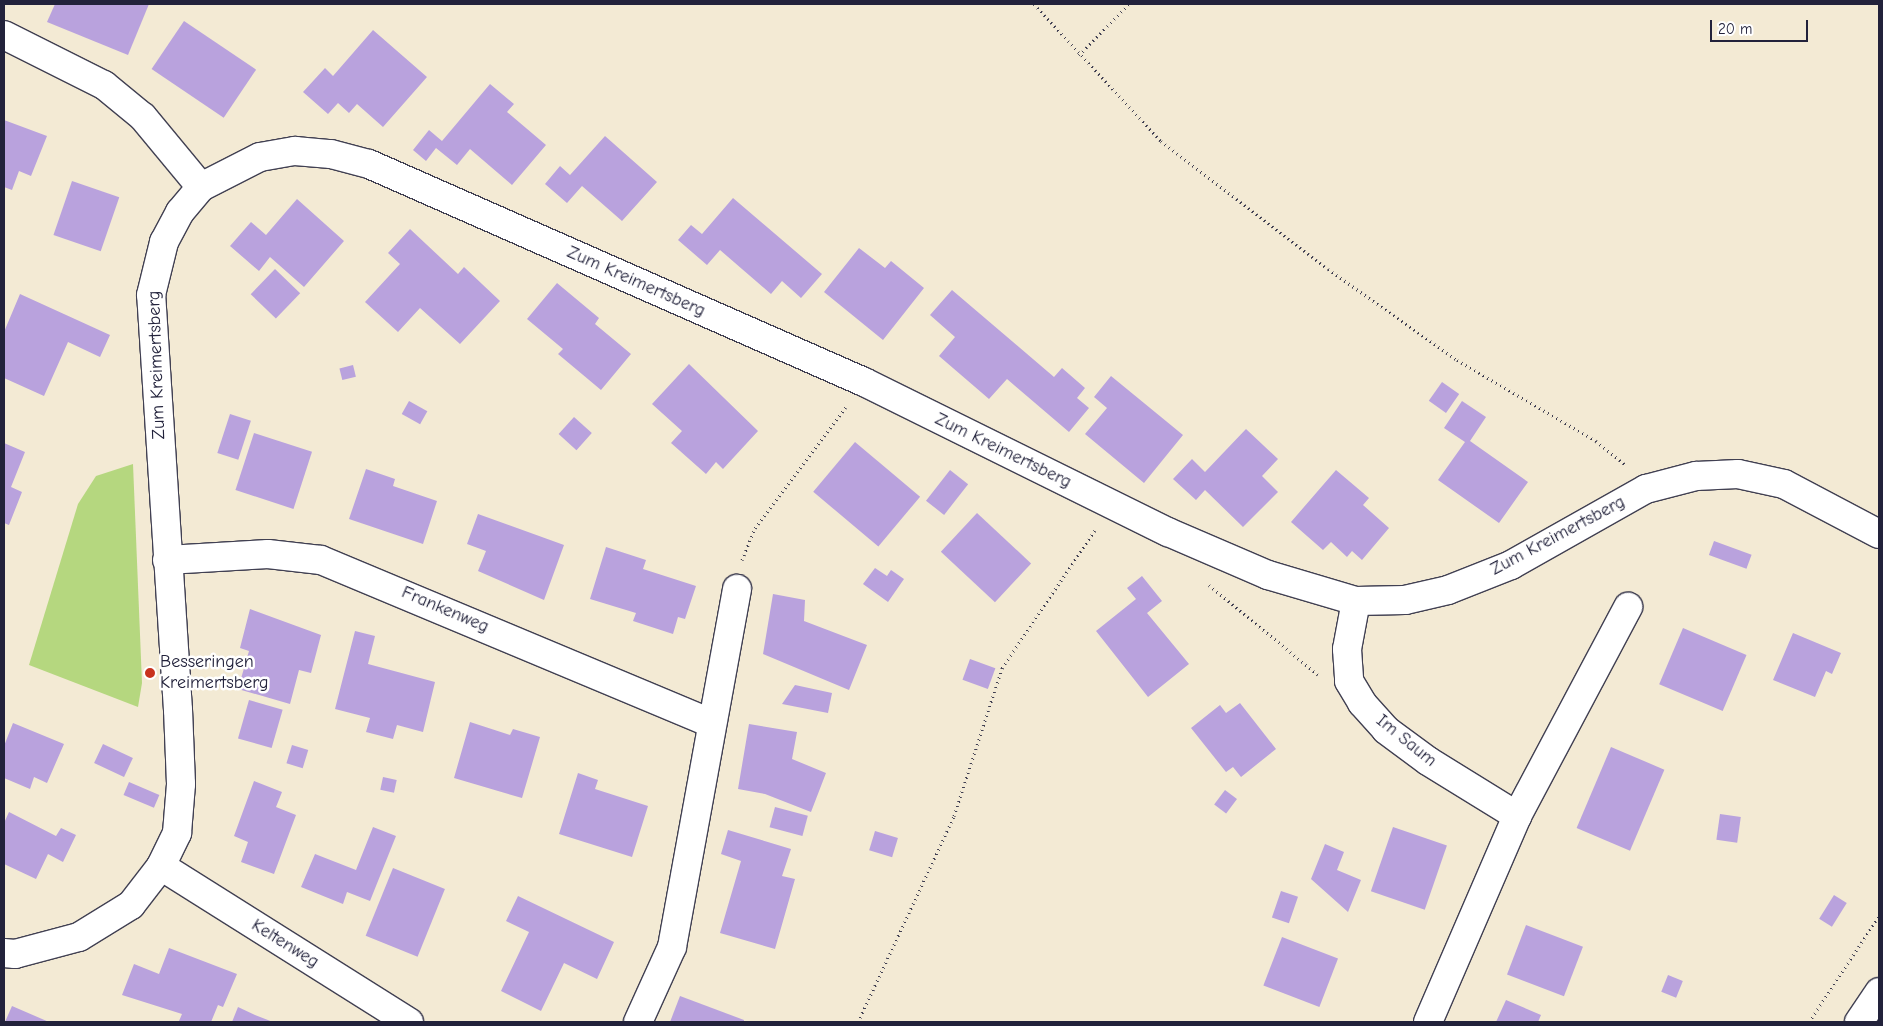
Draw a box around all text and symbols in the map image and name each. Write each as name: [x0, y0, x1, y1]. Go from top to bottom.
scale bar: [1713, 10, 1810, 42]
text: 20 m: [1718, 20, 1752, 38]
street label: Zum Kreimertsberg: [564, 242, 708, 322]
street label: Zum Kreimertsberg: [144, 290, 170, 440]
street label: Zum Kreimertsberg: [931, 409, 1075, 493]
street label: Zum Kreimertsberg: [1487, 491, 1629, 581]
street label: Frankenweg: [398, 582, 492, 638]
place label: Besseringen Kreimertsberg: [160, 652, 268, 694]
marker: Besseringen Kreimertsberg: [144, 667, 156, 679]
street label: Im Saum: [1372, 710, 1440, 772]
street label: Keltenweg: [247, 915, 323, 973]

